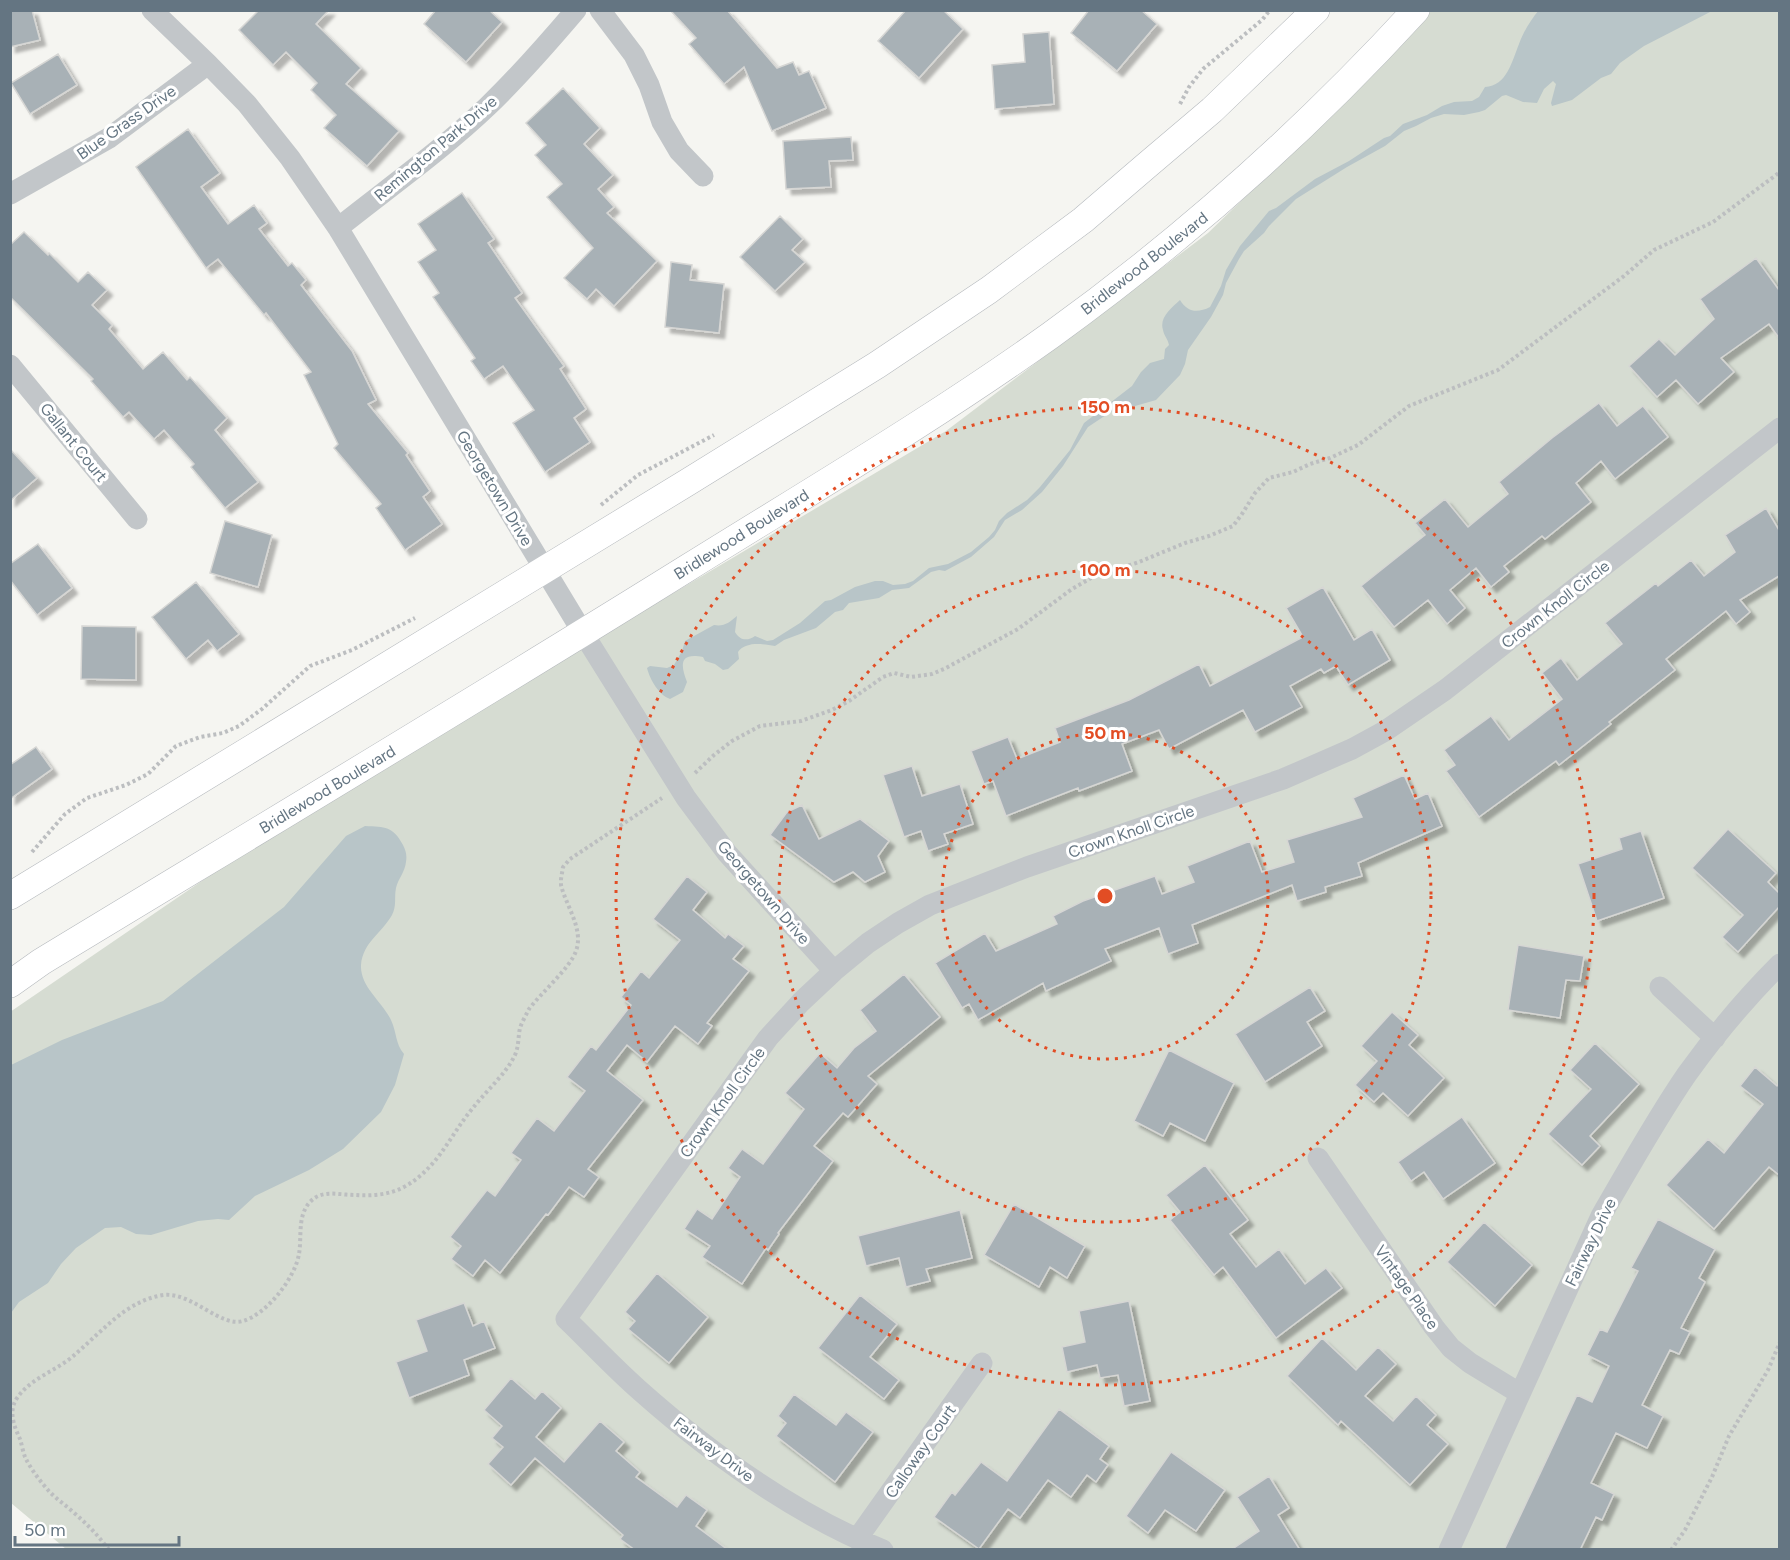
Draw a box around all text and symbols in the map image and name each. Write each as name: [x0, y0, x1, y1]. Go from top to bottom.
street label: Blue Grass Drive: [73, 81, 180, 164]
street label: Remington Park Drive: [370, 91, 501, 205]
street label: Bridlewood Boulevard: [1077, 208, 1211, 319]
text: 150 m: [1080, 396, 1130, 418]
street label: Gallant Court: [36, 399, 111, 485]
street label: Georgetown Drive: [453, 427, 537, 550]
street label: Bridlewood Boulevard: [670, 485, 812, 584]
street label: Crown Knoll Circle: [1497, 556, 1613, 652]
text: 100 m: [1080, 559, 1130, 581]
text: 50 m: [1084, 722, 1126, 744]
street label: Bridlewood Boulevard: [256, 741, 399, 838]
street label: Crown Knoll Circle: [1066, 801, 1197, 862]
street label: Georgetown Drive: [713, 837, 814, 948]
centre of rings: [1095, 886, 1115, 906]
street label: Crown Knoll Circle: [676, 1043, 769, 1161]
street label: Fairway Drive: [1561, 1195, 1620, 1289]
street label: Vintage Place: [1371, 1242, 1443, 1333]
street label: Calloway Court: [881, 1401, 960, 1502]
street label: Fairway Drive: [670, 1413, 758, 1486]
scale bar: [15, 1509, 178, 1547]
text: 50 m: [24, 1519, 66, 1541]

